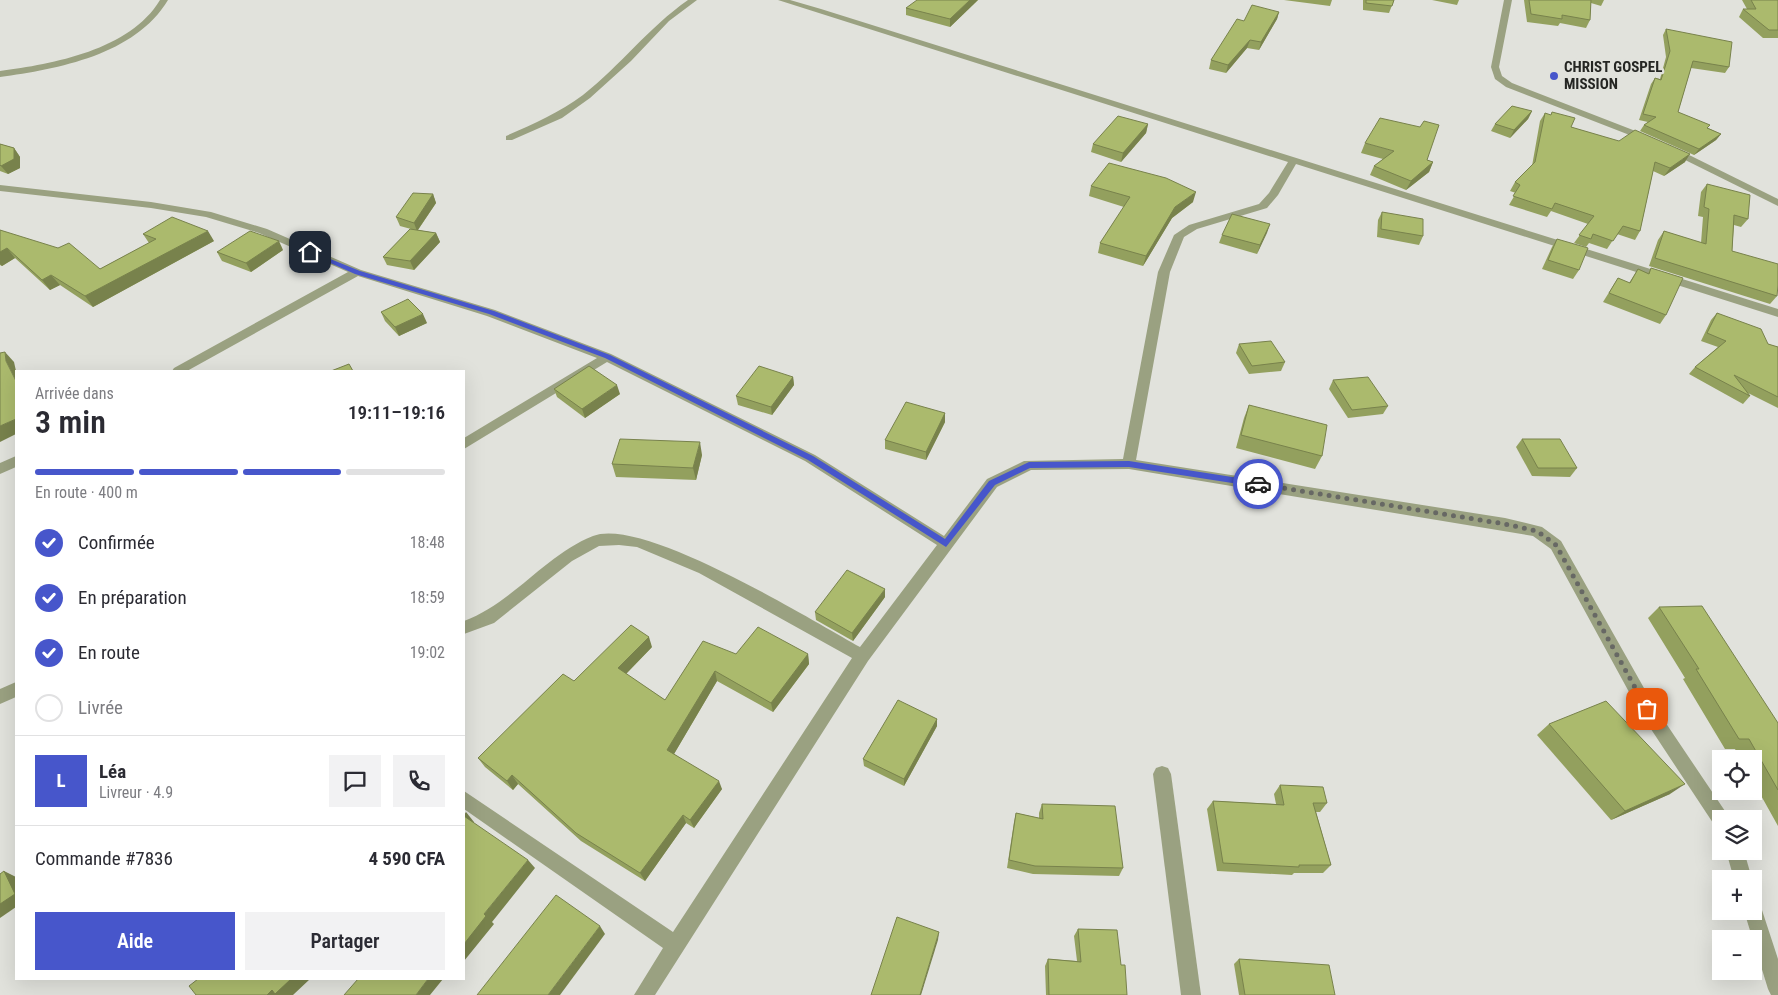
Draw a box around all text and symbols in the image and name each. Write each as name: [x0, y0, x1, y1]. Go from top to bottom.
place label: CHRIST GOSPEL MISSION: [1564, 58, 1662, 93]
marker: CHRIST GOSPEL MISSION: [1548, 70, 1560, 82]
pin: [289, 231, 331, 273]
icon: home: [296, 238, 324, 266]
text: Arrivée dans: [35, 384, 114, 403]
text: 19:11–19:16: [348, 401, 445, 424]
text: 3 min: [35, 403, 106, 441]
courier: [1233, 459, 1283, 509]
icon: car: [1244, 470, 1272, 498]
text: En route · 400 m: [35, 483, 138, 502]
icon: check: [35, 529, 63, 557]
text: Confirmée: [78, 531, 155, 554]
text: 18:48: [410, 533, 445, 552]
icon: check: [35, 584, 63, 612]
text: En préparation: [78, 586, 187, 609]
text: 18:59: [410, 588, 445, 607]
icon: check: [35, 639, 63, 667]
text: En route: [78, 641, 140, 664]
text: 19:02: [410, 643, 445, 662]
pin: [1626, 688, 1668, 730]
icon: bag: [1633, 695, 1661, 723]
text: Livrée: [78, 696, 123, 719]
map controls: [1712, 750, 1762, 980]
button: locate: [1712, 750, 1762, 800]
button: chat: [329, 755, 381, 807]
button: phone: [393, 755, 445, 807]
text: Léa: [99, 760, 126, 783]
text: L: [56, 769, 66, 792]
text: Livreur · 4.9: [99, 783, 173, 802]
button: layers: [1712, 810, 1762, 860]
text: Commande #7836: [35, 847, 173, 870]
text: 4 590 CFA: [368, 847, 445, 870]
button: +: [1712, 870, 1762, 920]
button: Aide: [35, 912, 235, 970]
button: Partager: [245, 912, 445, 970]
button: −: [1712, 930, 1762, 980]

